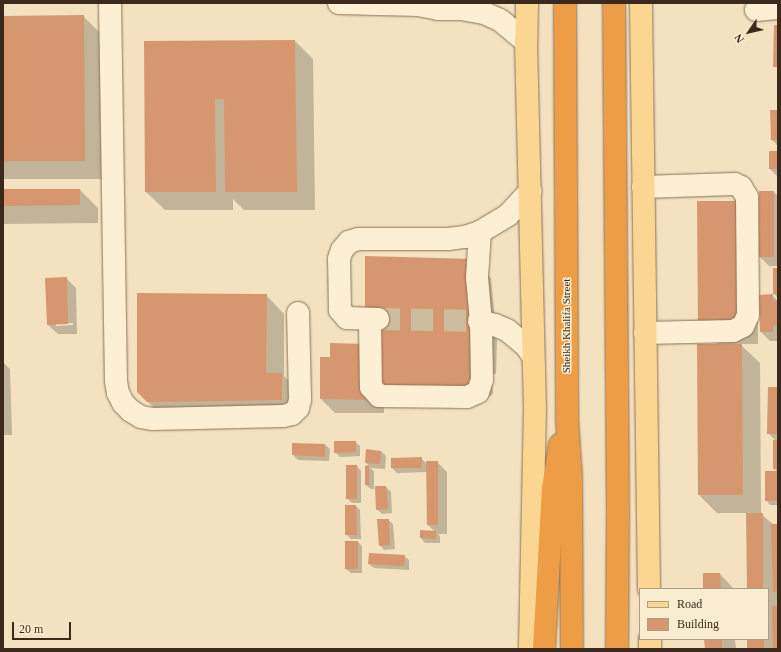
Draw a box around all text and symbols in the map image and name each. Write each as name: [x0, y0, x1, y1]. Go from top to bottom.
north arrow: [729, 12, 769, 52]
text: N: [732, 32, 746, 45]
street label: Sheikh Khalifa Street: [559, 279, 573, 373]
legend: [639, 588, 769, 640]
text: Road: [677, 597, 702, 611]
scale bar: [14, 614, 73, 640]
text: Building: [677, 617, 719, 631]
text: 20 m: [19, 622, 43, 636]

